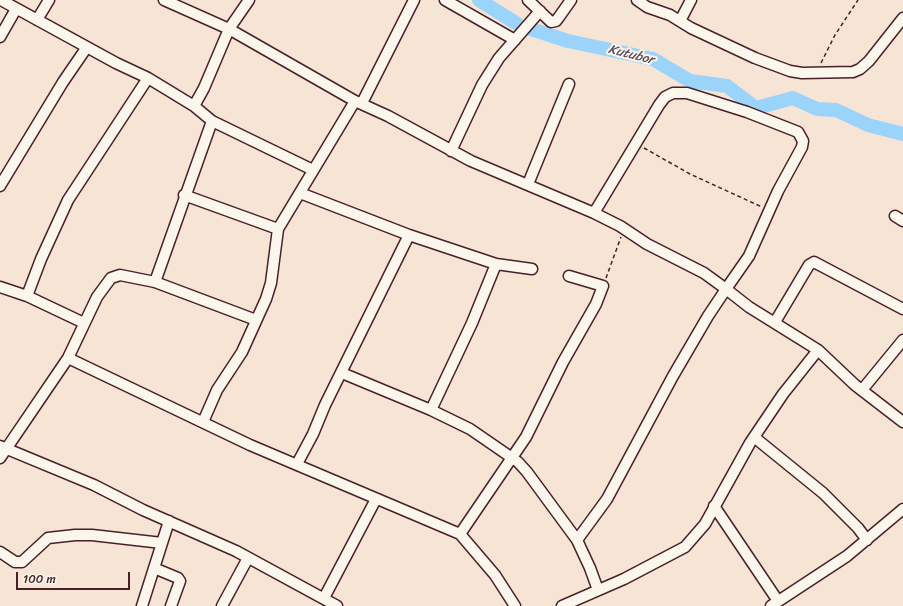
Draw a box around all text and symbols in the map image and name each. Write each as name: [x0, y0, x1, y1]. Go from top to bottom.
water label: Kutubor: [607, 42, 655, 68]
scale bar: [18, 564, 132, 590]
text: 100 m: [23, 568, 56, 590]

